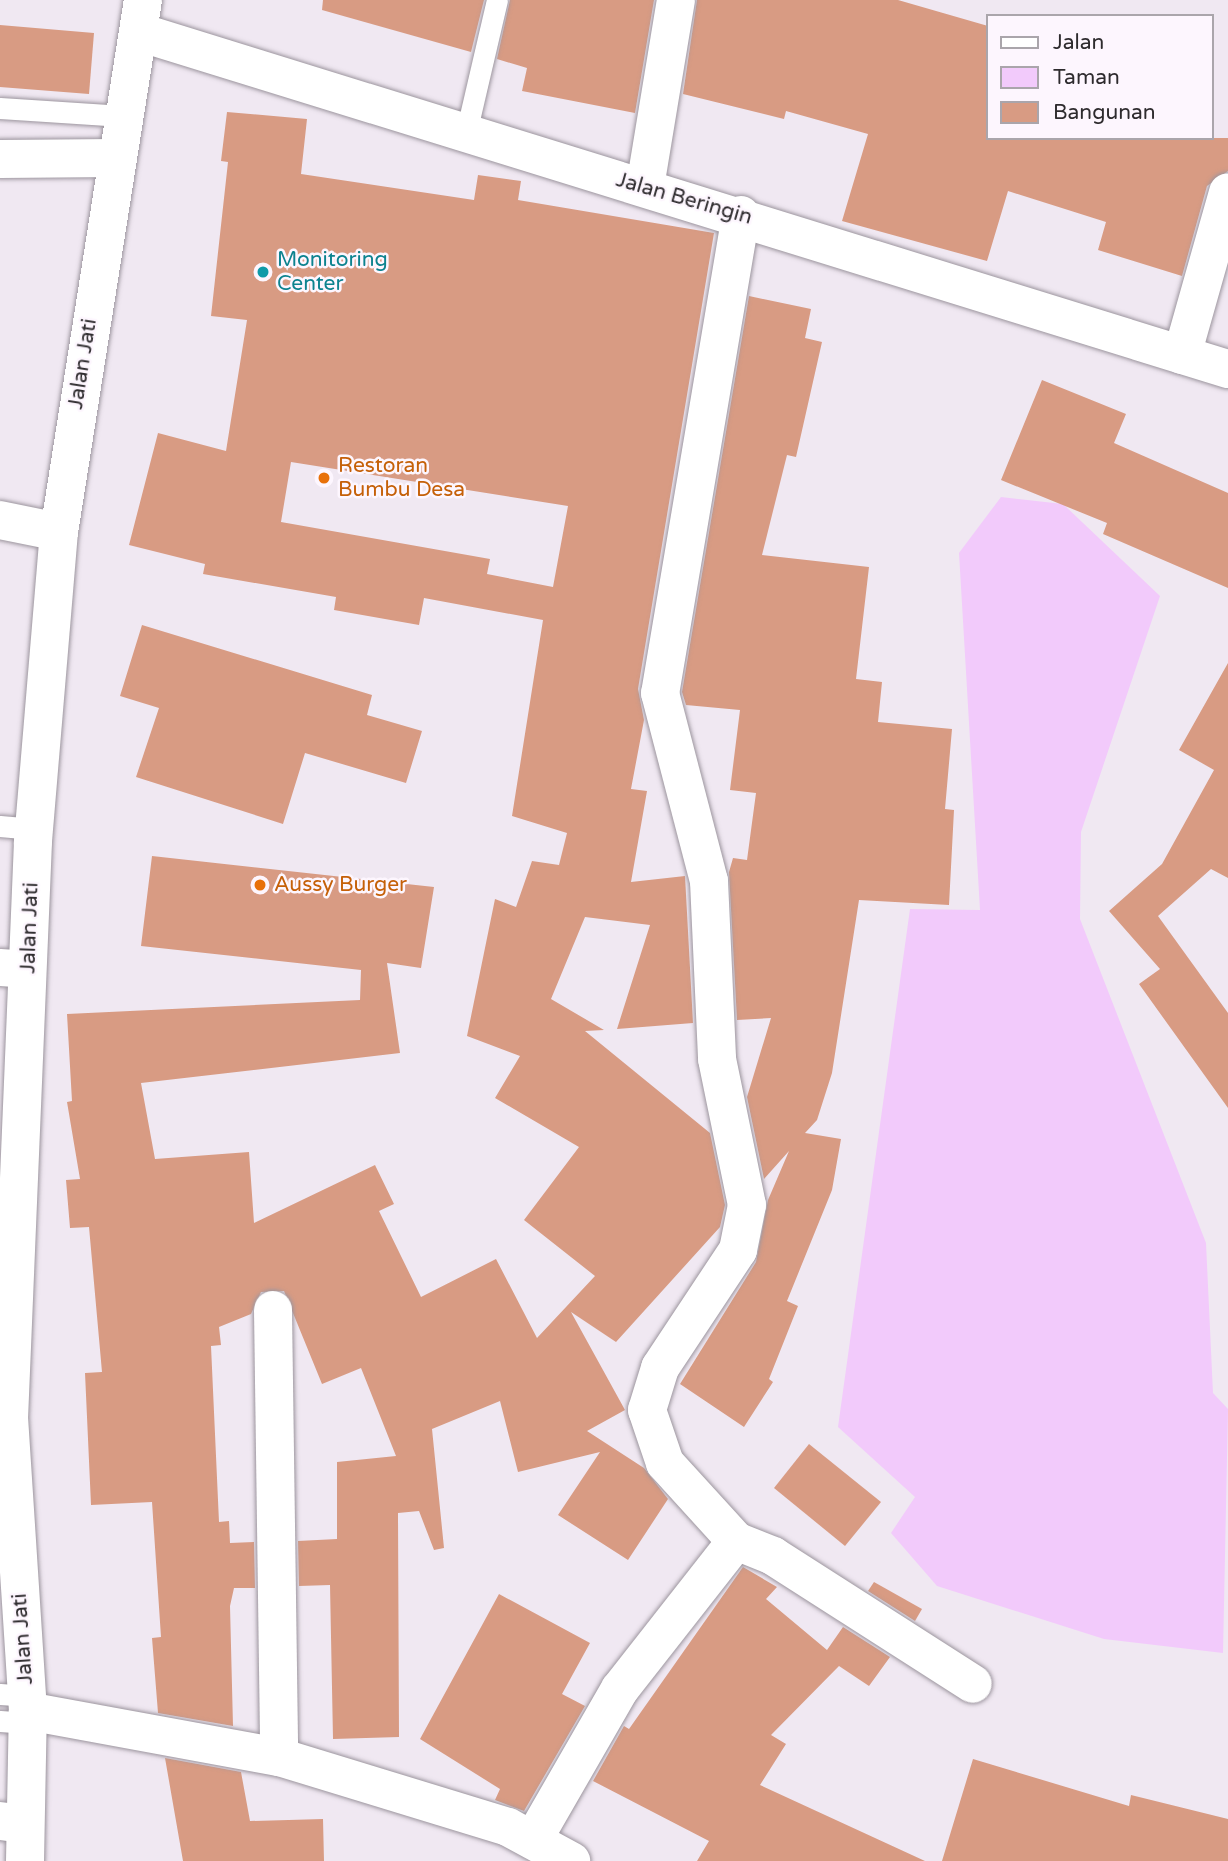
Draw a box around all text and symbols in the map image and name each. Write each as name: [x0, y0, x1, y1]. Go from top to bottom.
legend: [986, 14, 1214, 140]
text: Jalan: [1053, 30, 1104, 55]
text: Taman: [1053, 65, 1120, 90]
text: Bangunan: [1053, 100, 1156, 125]
street label: Jalan Beringin: [613, 168, 755, 230]
place label: Monitoring Center: [277, 247, 388, 297]
marker: Monitoring Center: [255, 264, 271, 280]
street label: Jalan Jati: [63, 317, 103, 411]
place label: Restoran Bumbu Desa: [338, 453, 465, 503]
marker: Restoran Bumbu Desa: [316, 470, 332, 486]
place label: Aussy Burger: [274, 872, 407, 898]
marker: Aussy Burger: [252, 877, 268, 893]
street label: Jalan Jati: [16, 882, 44, 974]
street label: Jalan Jati: [7, 1593, 39, 1685]

